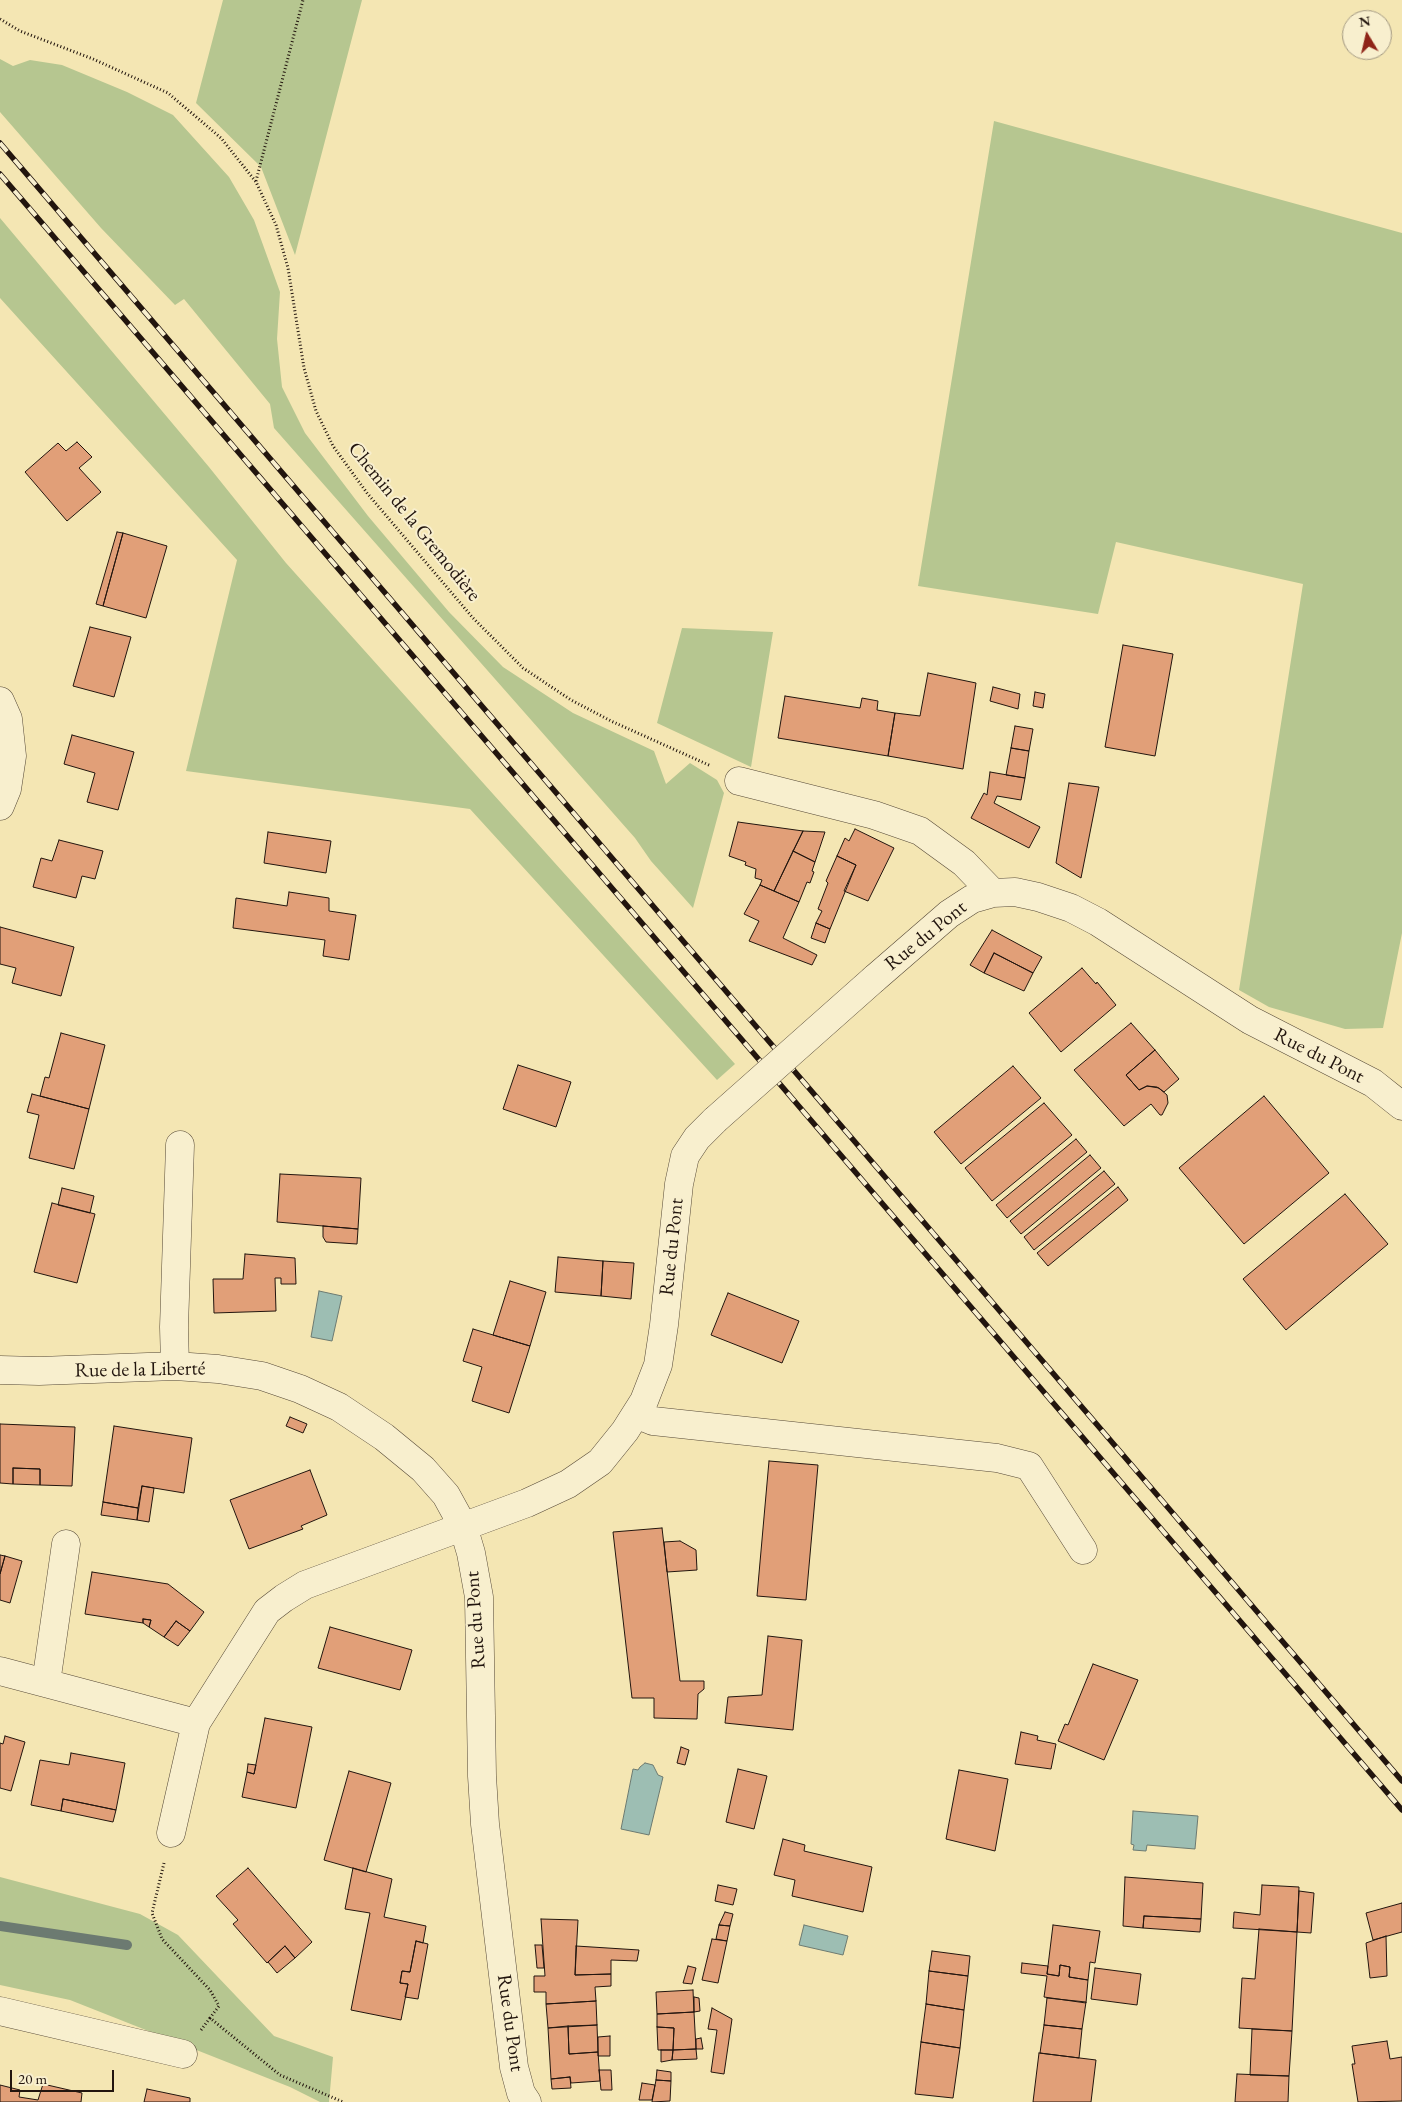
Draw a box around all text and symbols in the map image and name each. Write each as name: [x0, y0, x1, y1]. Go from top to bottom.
north arrow: [1342, 10, 1392, 60]
text: N: [1358, 11, 1372, 31]
street label: Chemin de la Gremodière: [342, 438, 486, 606]
street label: Rue du Pont: [880, 896, 972, 976]
street label: Rue du Pont: [1270, 1023, 1368, 1089]
street label: Rue du Pont: [655, 1197, 689, 1297]
street label: Rue de la Liberté: [74, 1357, 206, 1383]
street label: Rue du Pont: [461, 1570, 491, 1670]
street label: Rue du Pont: [491, 1973, 529, 2073]
scale bar: [12, 2060, 116, 2092]
text: 20 m: [18, 2069, 47, 2088]

